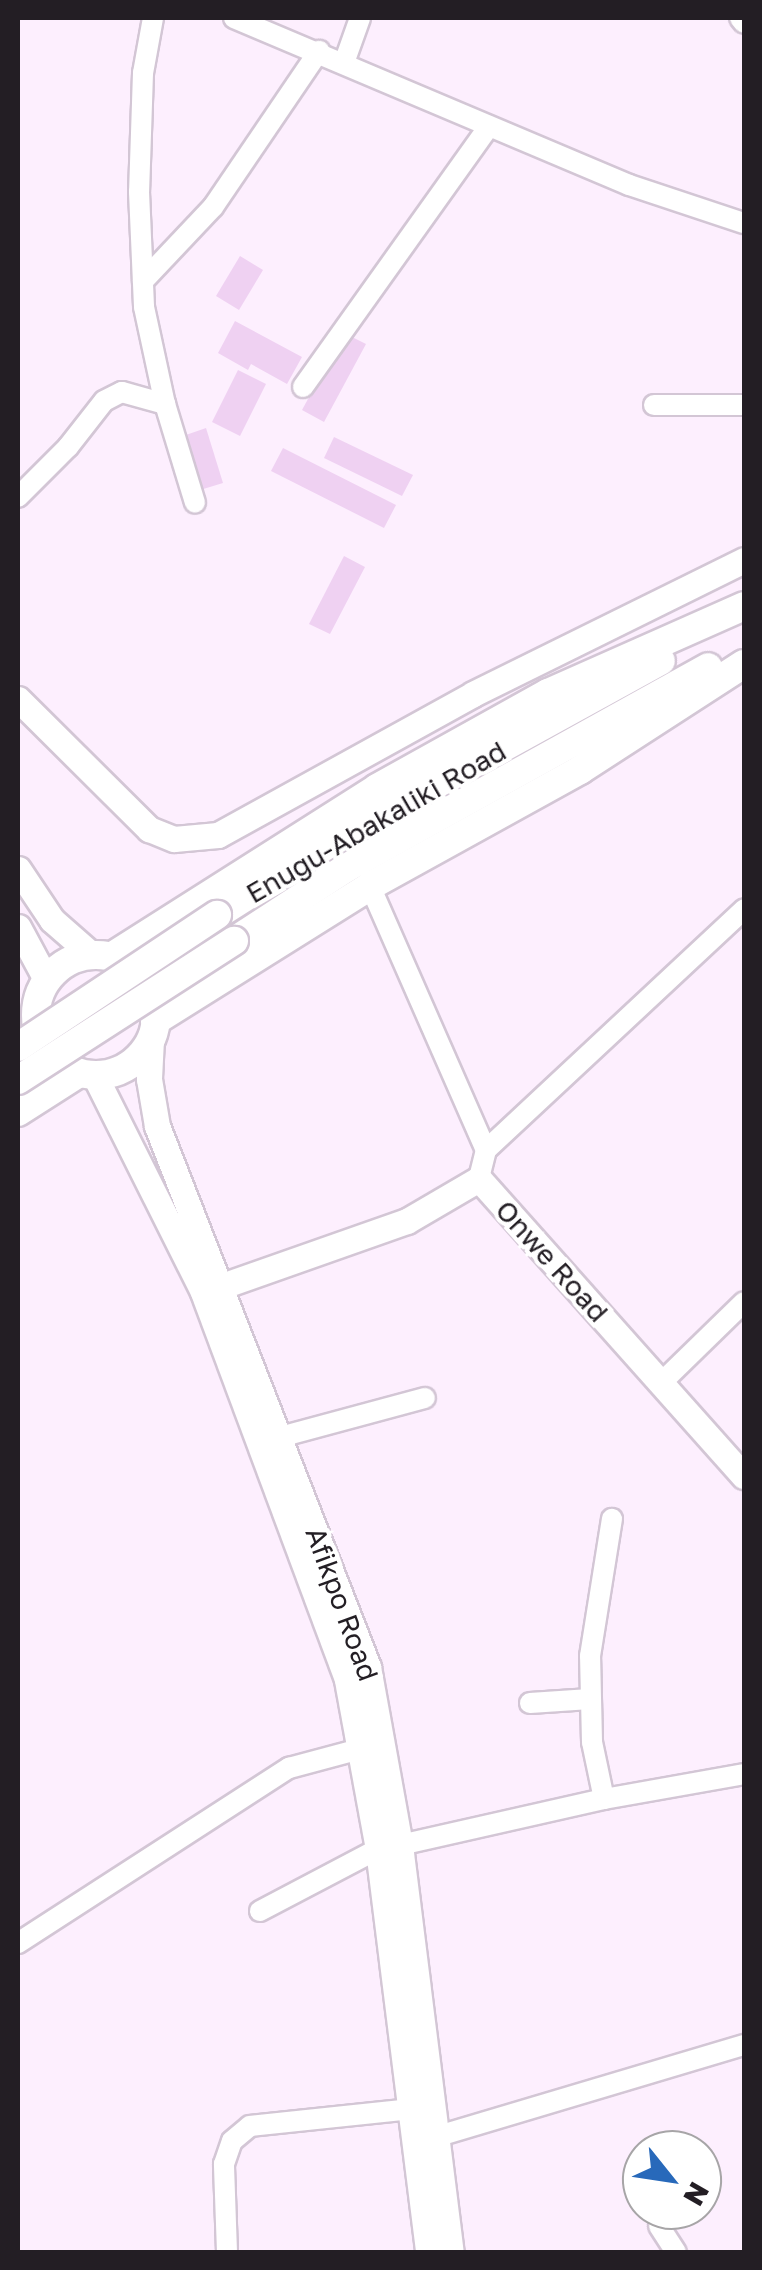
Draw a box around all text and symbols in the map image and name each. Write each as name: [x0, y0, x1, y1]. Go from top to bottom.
street label: Enugu-Abakaliki Road: [240, 734, 512, 910]
street label: Onwe Road: [489, 1193, 615, 1329]
street label: Afikpo Road: [299, 1522, 385, 1686]
north arrow: [622, 2130, 722, 2230]
text: N: [677, 2177, 716, 2212]

